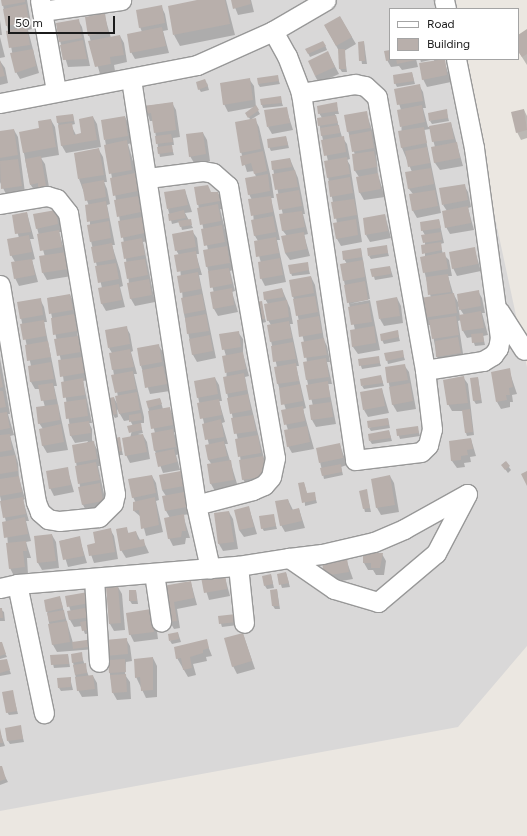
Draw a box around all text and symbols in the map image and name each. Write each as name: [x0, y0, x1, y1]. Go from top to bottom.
scale bar: [10, 8, 117, 34]
legend: [389, 8, 519, 60]
text: 50 m: [15, 16, 43, 30]
text: Road: [427, 17, 455, 31]
text: Building: [427, 37, 470, 51]

